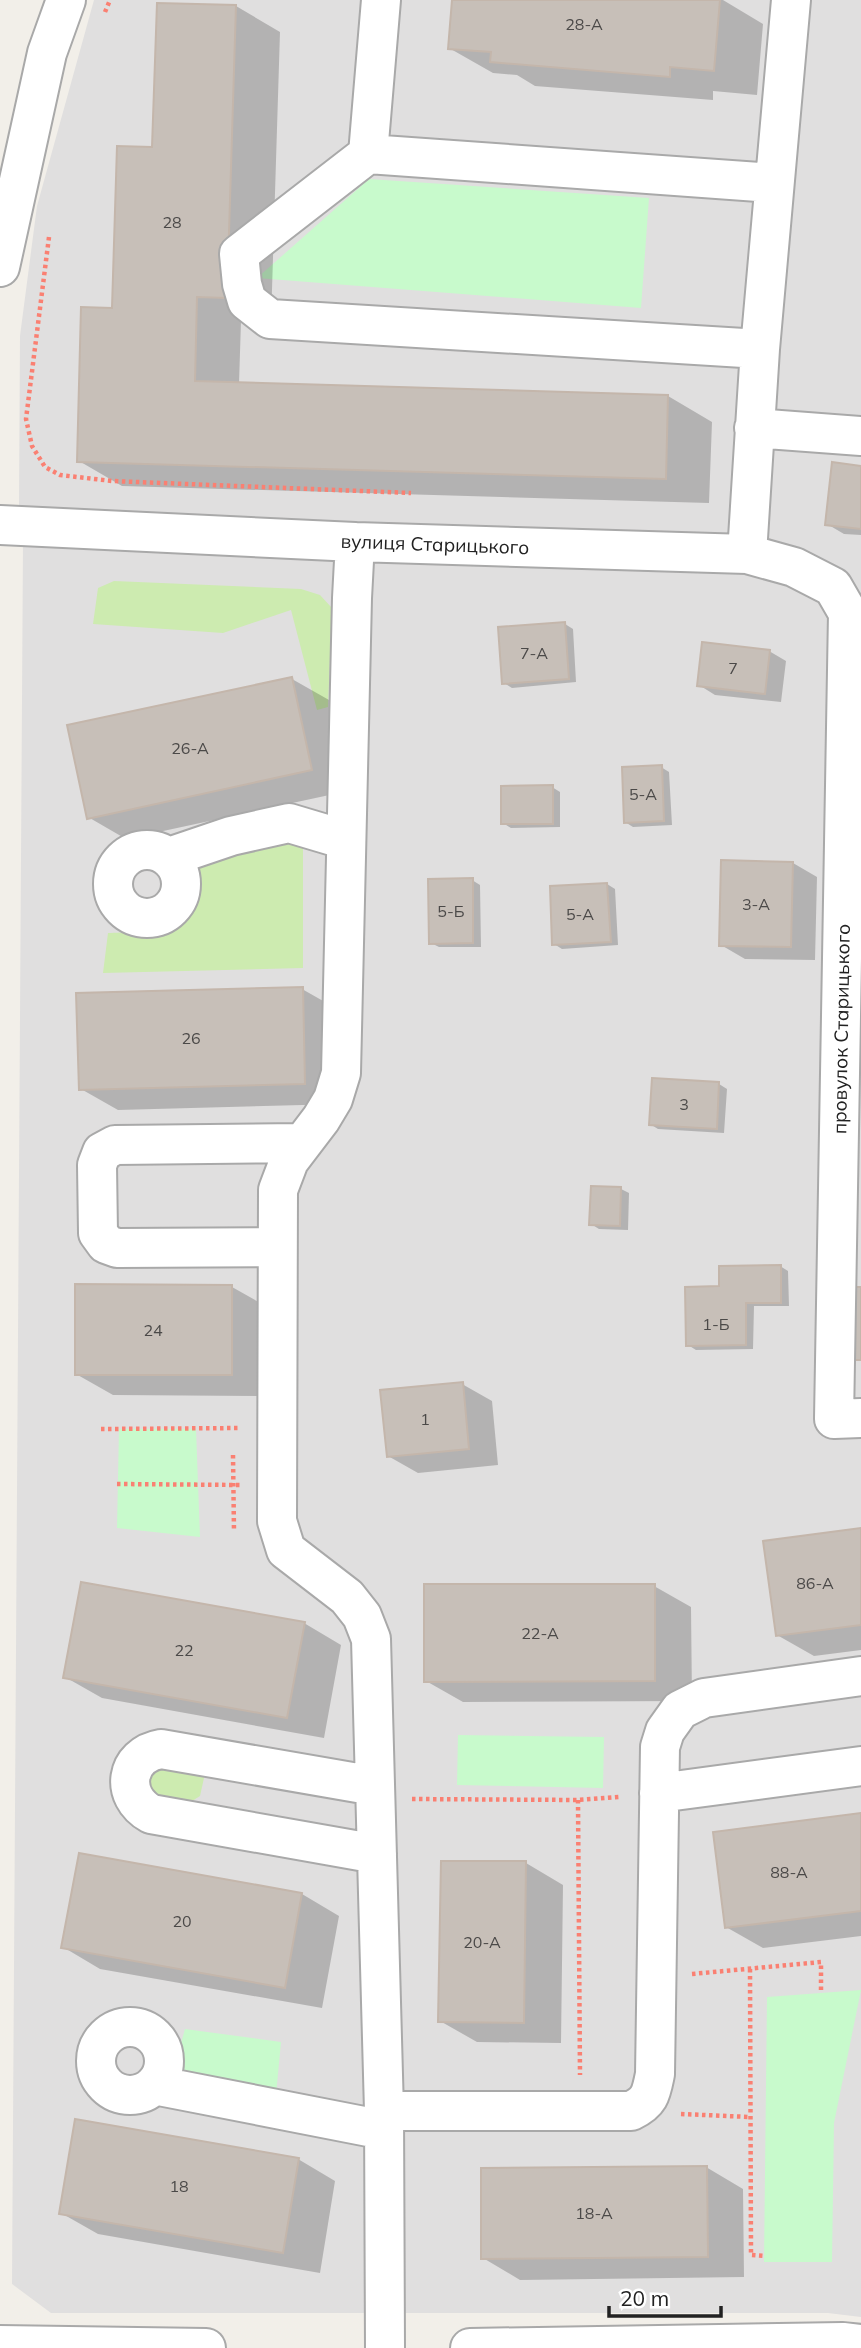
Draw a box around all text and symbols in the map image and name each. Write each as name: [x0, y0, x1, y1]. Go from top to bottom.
house number: 28-А: [565, 14, 603, 34]
house number: 28: [162, 212, 182, 232]
street label: вулиця Старицького: [340, 529, 530, 559]
house number: 7-А: [520, 643, 548, 663]
house number: 7: [728, 658, 738, 678]
house number: 26-А: [171, 738, 209, 758]
house number: 5-А: [629, 784, 657, 804]
house number: 3-А: [742, 894, 770, 914]
house number: 5-Б: [437, 901, 465, 921]
house number: 5-А: [566, 904, 594, 924]
street label: провулок Старицького: [827, 924, 855, 1134]
house number: 26: [181, 1028, 201, 1048]
house number: 3: [679, 1094, 689, 1114]
house number: 1-Б: [702, 1314, 730, 1334]
house number: 24: [143, 1320, 163, 1340]
house number: 1: [420, 1409, 430, 1429]
house number: 86-А: [796, 1573, 834, 1593]
house number: 22-А: [521, 1623, 559, 1643]
house number: 22: [174, 1640, 194, 1660]
house number: 88-А: [770, 1862, 808, 1882]
house number: 20: [172, 1911, 192, 1931]
house number: 20-А: [463, 1932, 501, 1952]
house number: 18: [169, 2176, 189, 2196]
house number: 18-А: [575, 2203, 613, 2223]
scale bar: [609, 2274, 721, 2318]
text: 20 m: [620, 2285, 669, 2311]

